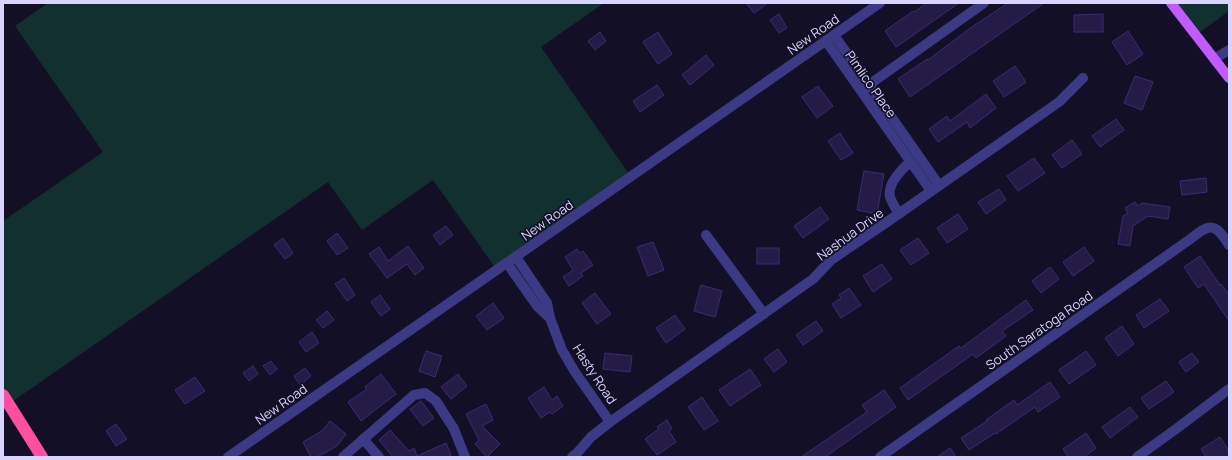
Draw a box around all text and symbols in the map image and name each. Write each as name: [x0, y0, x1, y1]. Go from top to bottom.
street label: New Road: [783, 10, 843, 58]
street label: Pimlico Place: [841, 47, 901, 121]
street label: New Road: [517, 196, 577, 244]
street label: Nashua Drive: [813, 203, 887, 264]
street label: South Saratoga Road: [982, 286, 1096, 374]
street label: Hasty Road: [569, 340, 621, 408]
street label: New Road: [251, 380, 311, 428]

